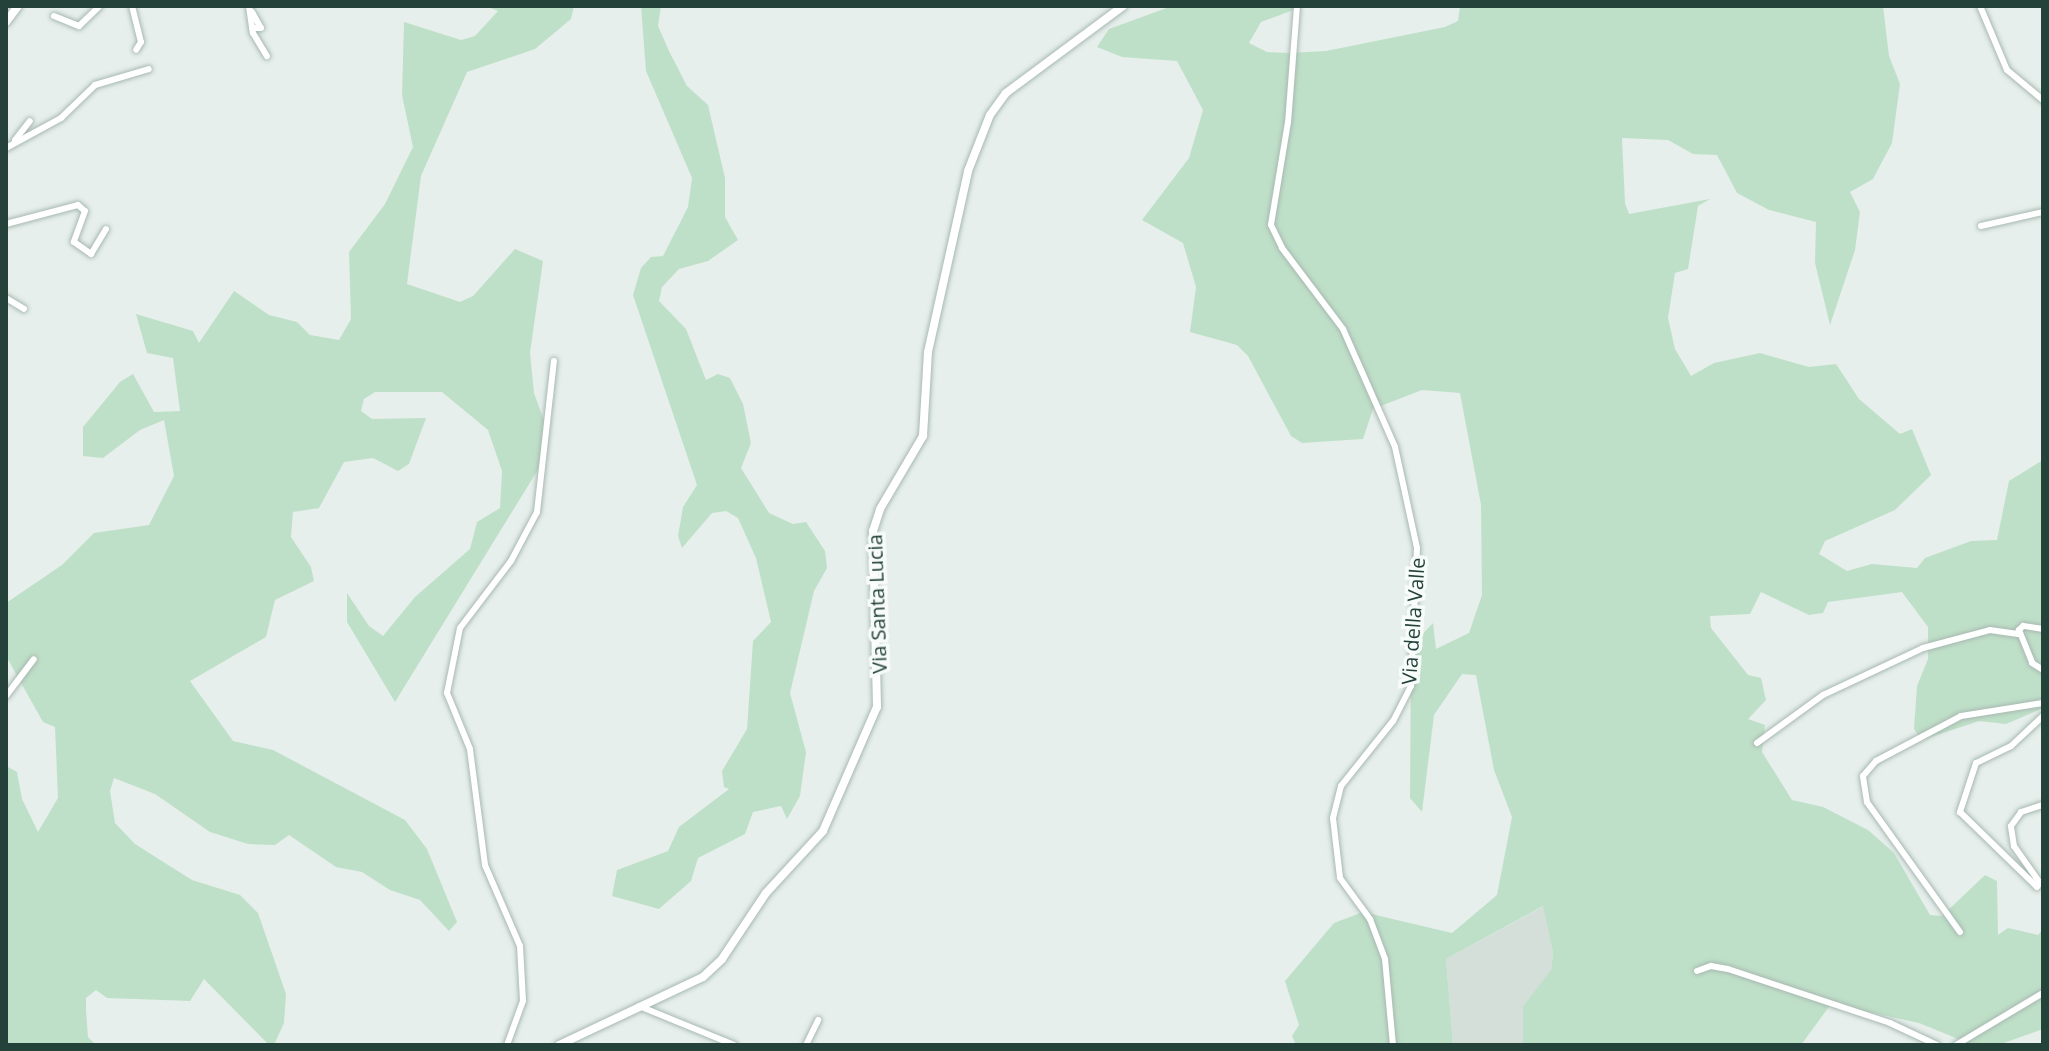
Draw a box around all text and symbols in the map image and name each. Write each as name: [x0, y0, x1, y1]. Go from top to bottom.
street label: Via Santa Lucia: [863, 534, 891, 674]
street label: Via della Valle: [1397, 557, 1429, 685]

